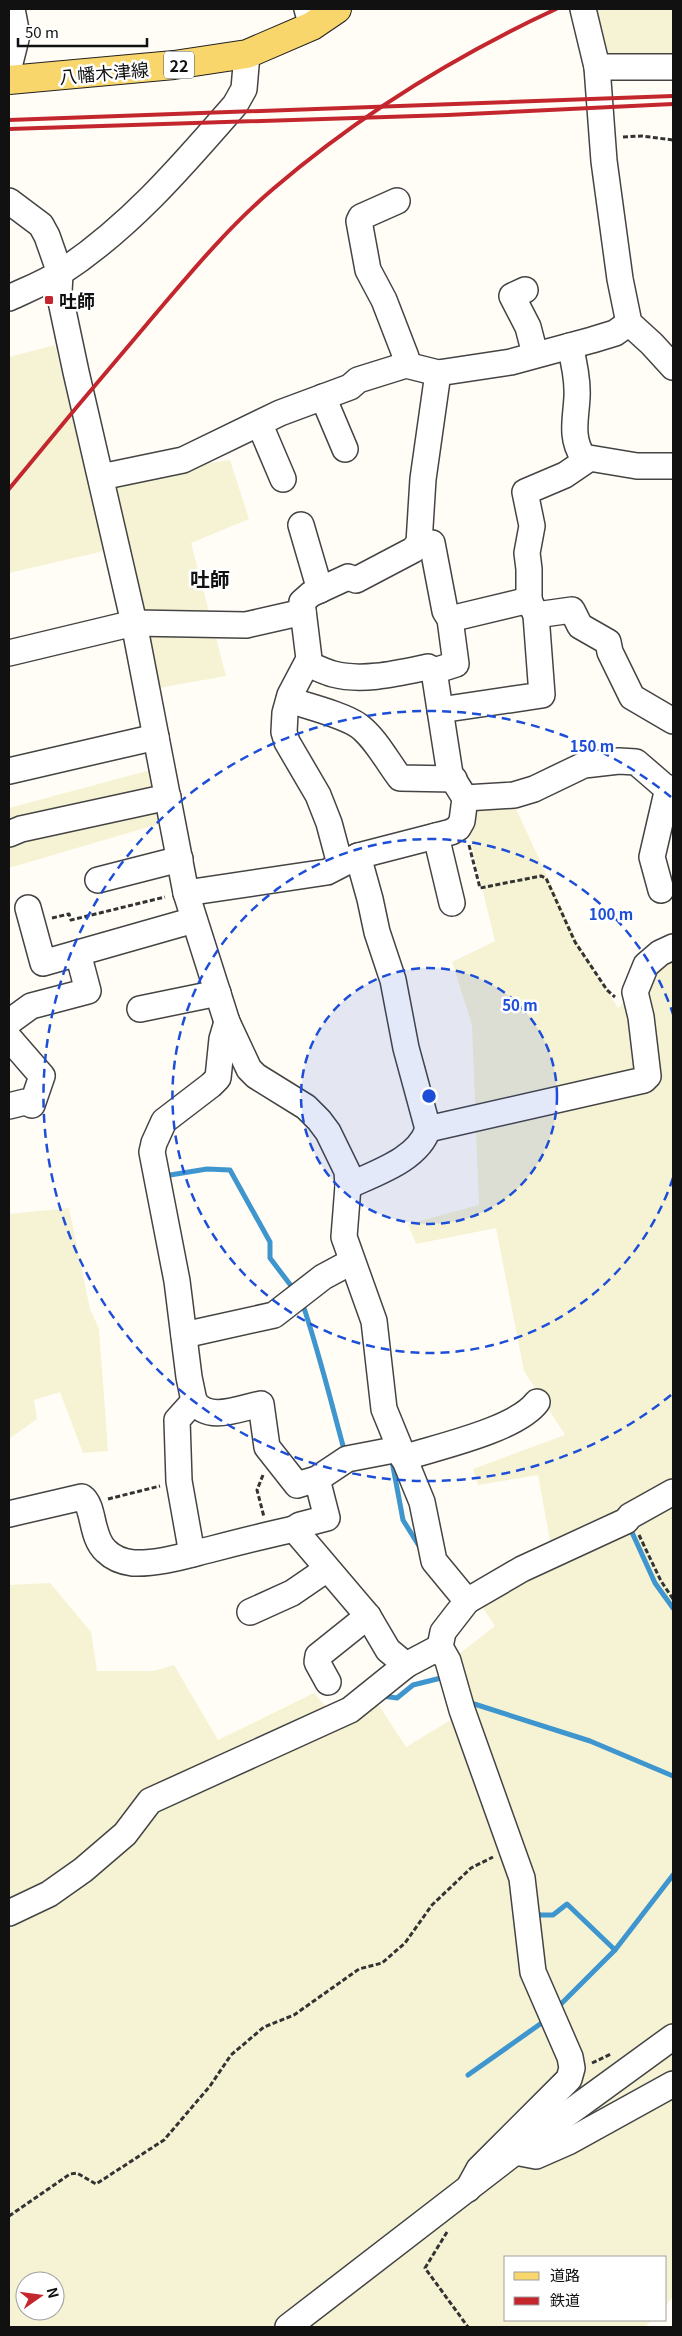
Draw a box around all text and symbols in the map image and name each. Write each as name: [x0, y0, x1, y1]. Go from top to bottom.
scale bar: [18, 15, 146, 47]
text: 50 m: [25, 21, 59, 42]
road number: 22: [164, 52, 194, 78]
street label: 八幡木津線: [58, 55, 150, 89]
place label: 吐師: [59, 287, 95, 313]
marker: 吐師: [43, 294, 55, 306]
district label: 吐師: [190, 564, 230, 593]
text: 150 m: [570, 735, 614, 756]
text: 100 m: [589, 903, 633, 924]
text: 50 m: [502, 994, 538, 1015]
centre of rings: [420, 1087, 438, 1105]
legend: [504, 2256, 667, 2321]
text: 道路: [550, 2264, 580, 2285]
north arrow: [15, 2271, 65, 2321]
text: N: [43, 2285, 65, 2300]
text: 鉄道: [550, 2289, 580, 2310]

